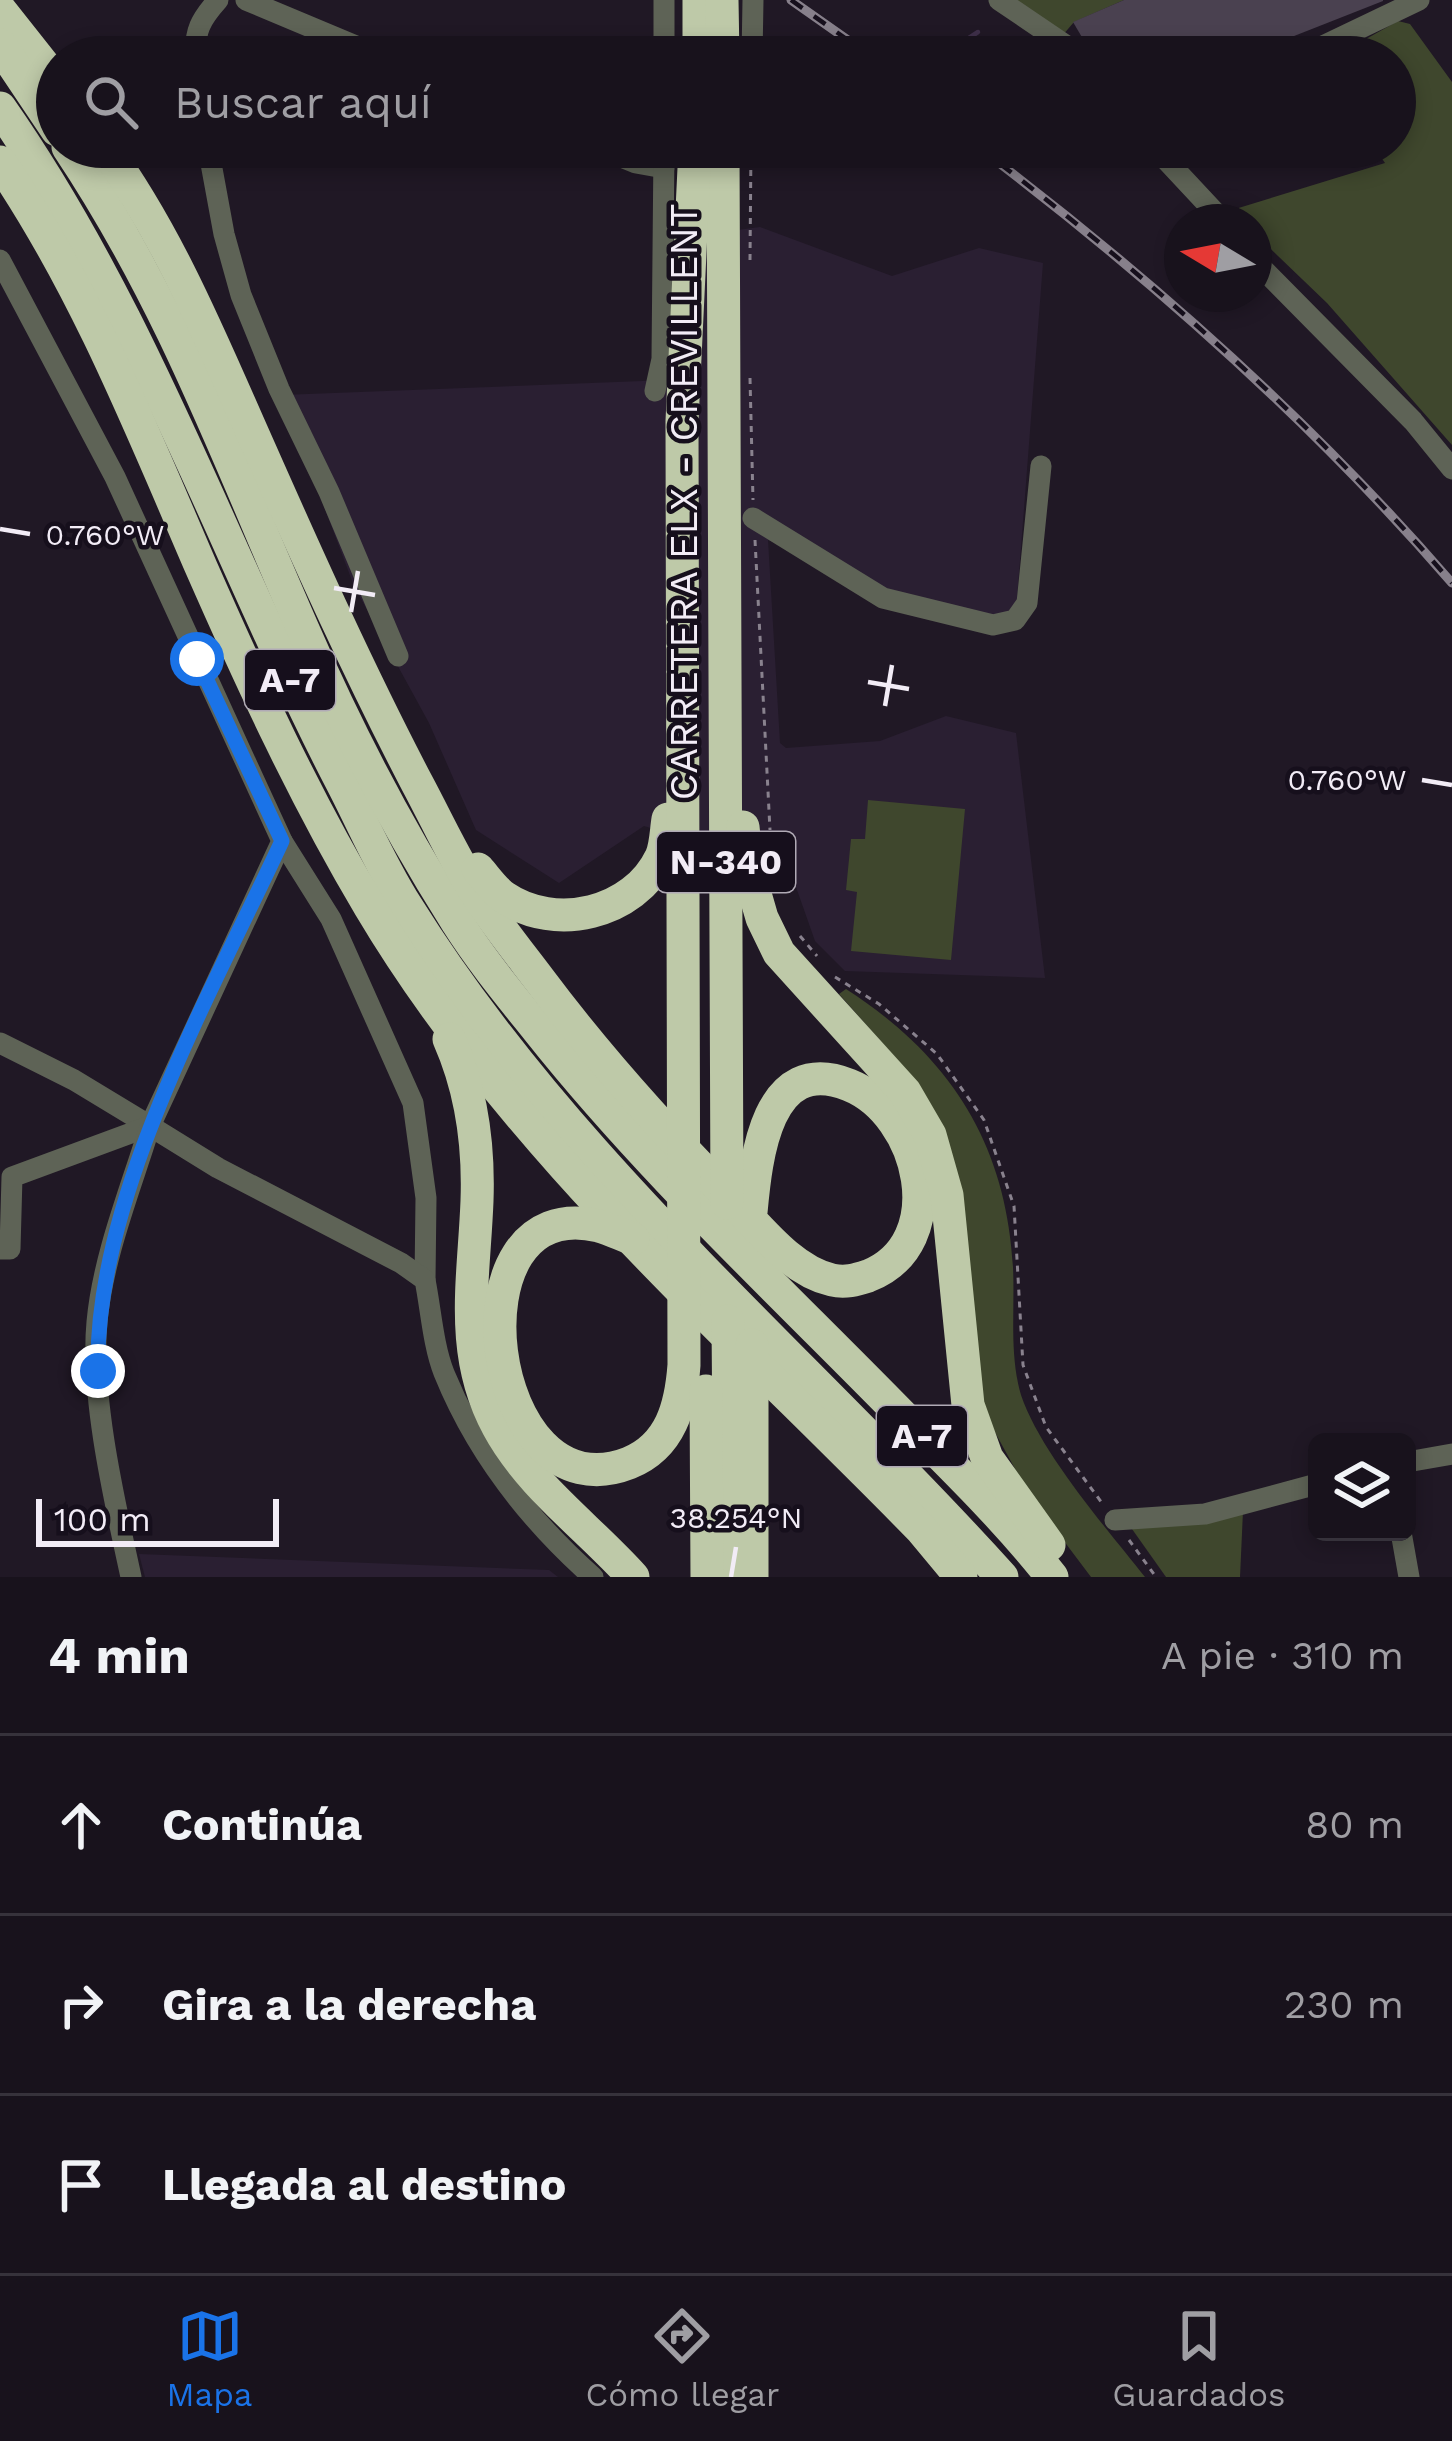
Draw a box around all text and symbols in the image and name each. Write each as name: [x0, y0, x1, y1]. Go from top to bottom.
search box: [36, 36, 1416, 168]
icon: search: [78, 69, 144, 135]
text: Buscar aquí: [174, 76, 432, 129]
street label: CARRETERA ELX - CREVILLENT: [661, 204, 706, 800]
north arrow: [1164, 204, 1272, 312]
text: 0.760°W: [45, 517, 165, 552]
route start: [170, 632, 224, 686]
road number: A-7: [245, 650, 335, 710]
text: 0.760°W: [1287, 762, 1407, 797]
road number: N-340: [657, 832, 795, 892]
route end: [71, 1344, 125, 1398]
road number: A-7: [877, 1406, 967, 1466]
map controls: [1308, 1433, 1416, 1541]
button: layers: [1308, 1433, 1416, 1541]
scale bar: [36, 1493, 279, 1546]
text: 100 m: [54, 1500, 151, 1539]
text: 38.254°N: [669, 1500, 803, 1535]
text: 4 min: [48, 1626, 190, 1685]
text: A pie · 310 m: [1161, 1633, 1404, 1678]
icon: ahead: [48, 1792, 114, 1858]
text: Continúa: [162, 1798, 362, 1851]
text: 80 m: [1305, 1802, 1404, 1847]
icon: right: [48, 1972, 114, 2038]
text: Gira a la derecha: [162, 1978, 536, 2031]
text: 230 m: [1284, 1982, 1404, 2027]
icon: arrive: [48, 2152, 114, 2218]
text: Llegada al destino: [162, 2158, 567, 2211]
tab: Mapa: [166, 2303, 253, 2414]
tab: Cómo llegar: [586, 2303, 779, 2414]
tab: Guardados: [1112, 2303, 1285, 2414]

